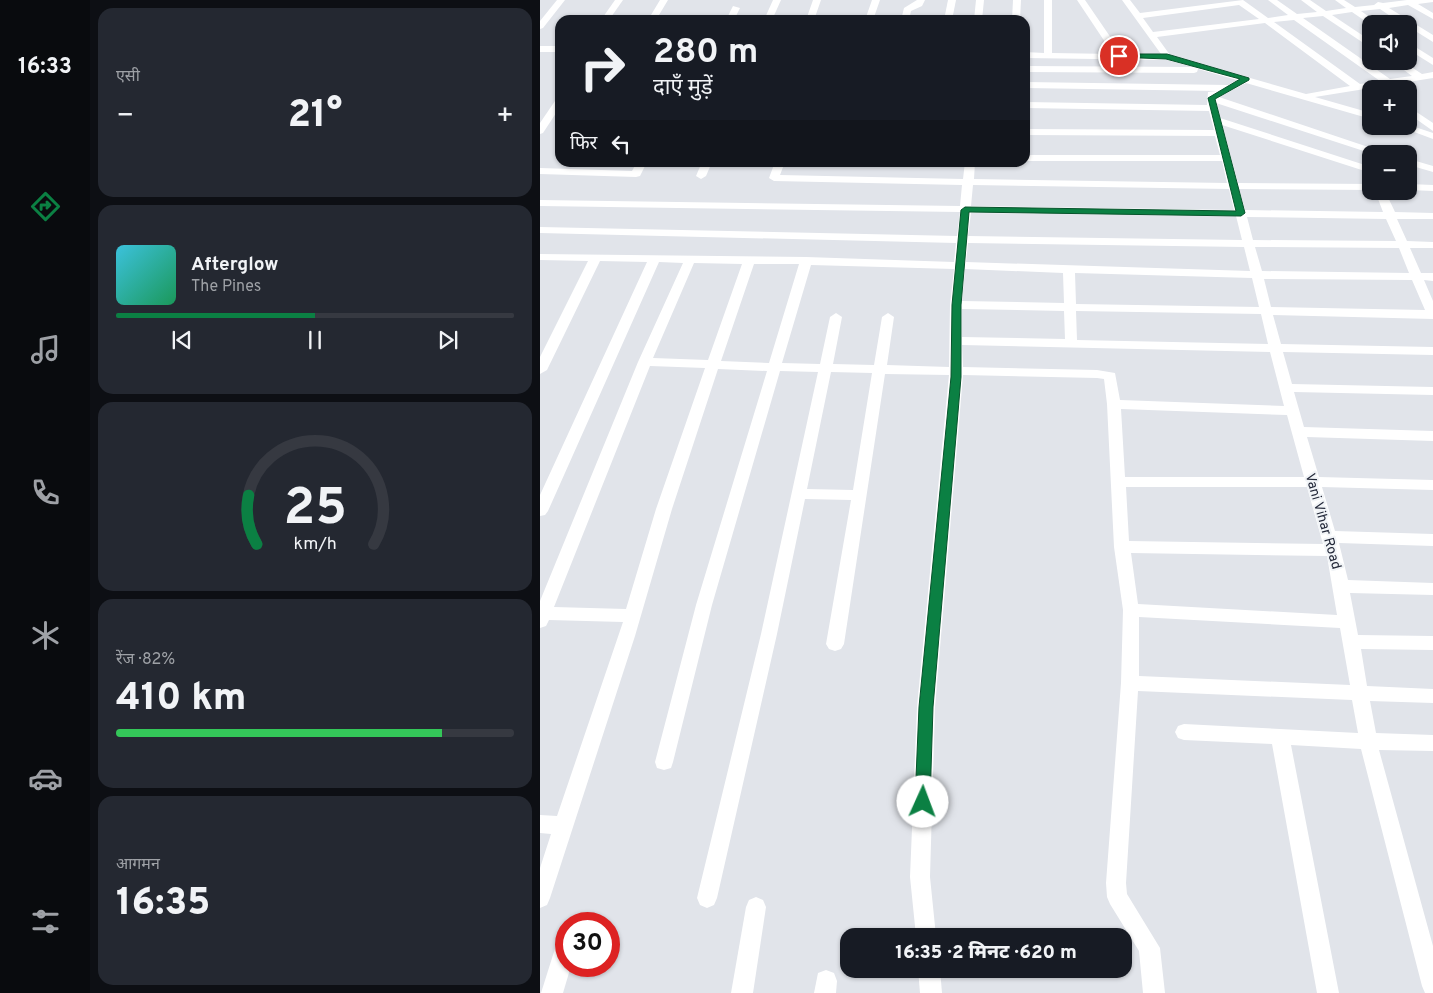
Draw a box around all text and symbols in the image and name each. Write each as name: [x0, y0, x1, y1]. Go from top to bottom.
map controls: [1362, 15, 1417, 200]
button: sound: [1362, 15, 1417, 70]
text: 280 m: [653, 31, 758, 75]
icon: right: [570, 35, 635, 100]
pin: [1098, 35, 1140, 77]
icon: arrive: [1105, 42, 1133, 70]
text: 16:33: [18, 54, 72, 81]
text: एसी: [116, 67, 140, 87]
text: दाएँ मुड़ें: [653, 75, 713, 102]
button: +: [1362, 80, 1417, 135]
text: 21°: [288, 92, 342, 141]
text: −: [116, 99, 134, 135]
text: +: [496, 99, 514, 135]
icon: left: [607, 130, 635, 158]
text: फिर: [570, 132, 597, 156]
button: −: [1362, 145, 1417, 200]
icon: directions: [28, 189, 63, 224]
text: Afterglow: [191, 253, 279, 277]
text: The Pines: [191, 277, 261, 297]
icon: previous: [168, 326, 196, 354]
icon: pause: [301, 326, 329, 354]
icon: next: [434, 326, 462, 354]
icon: music: [28, 332, 63, 367]
street label: Vani Vihar Road: [1301, 471, 1344, 571]
icon: phone: [28, 475, 63, 510]
text: 25: [283, 477, 347, 543]
text: km/h: [293, 533, 337, 556]
icon: climate: [28, 618, 63, 653]
text: रेंज · 82%: [116, 650, 175, 670]
text: 410 km: [116, 675, 246, 724]
icon: car: [28, 761, 63, 796]
position arrow: [896, 775, 948, 827]
text: आगमन: [116, 855, 160, 875]
text: 16:35: [116, 880, 210, 929]
icon: filters: [28, 904, 63, 939]
speed limit sign: 30: [555, 912, 620, 977]
text: 16:35 · 2 मिनट · 620 m: [895, 941, 1077, 965]

